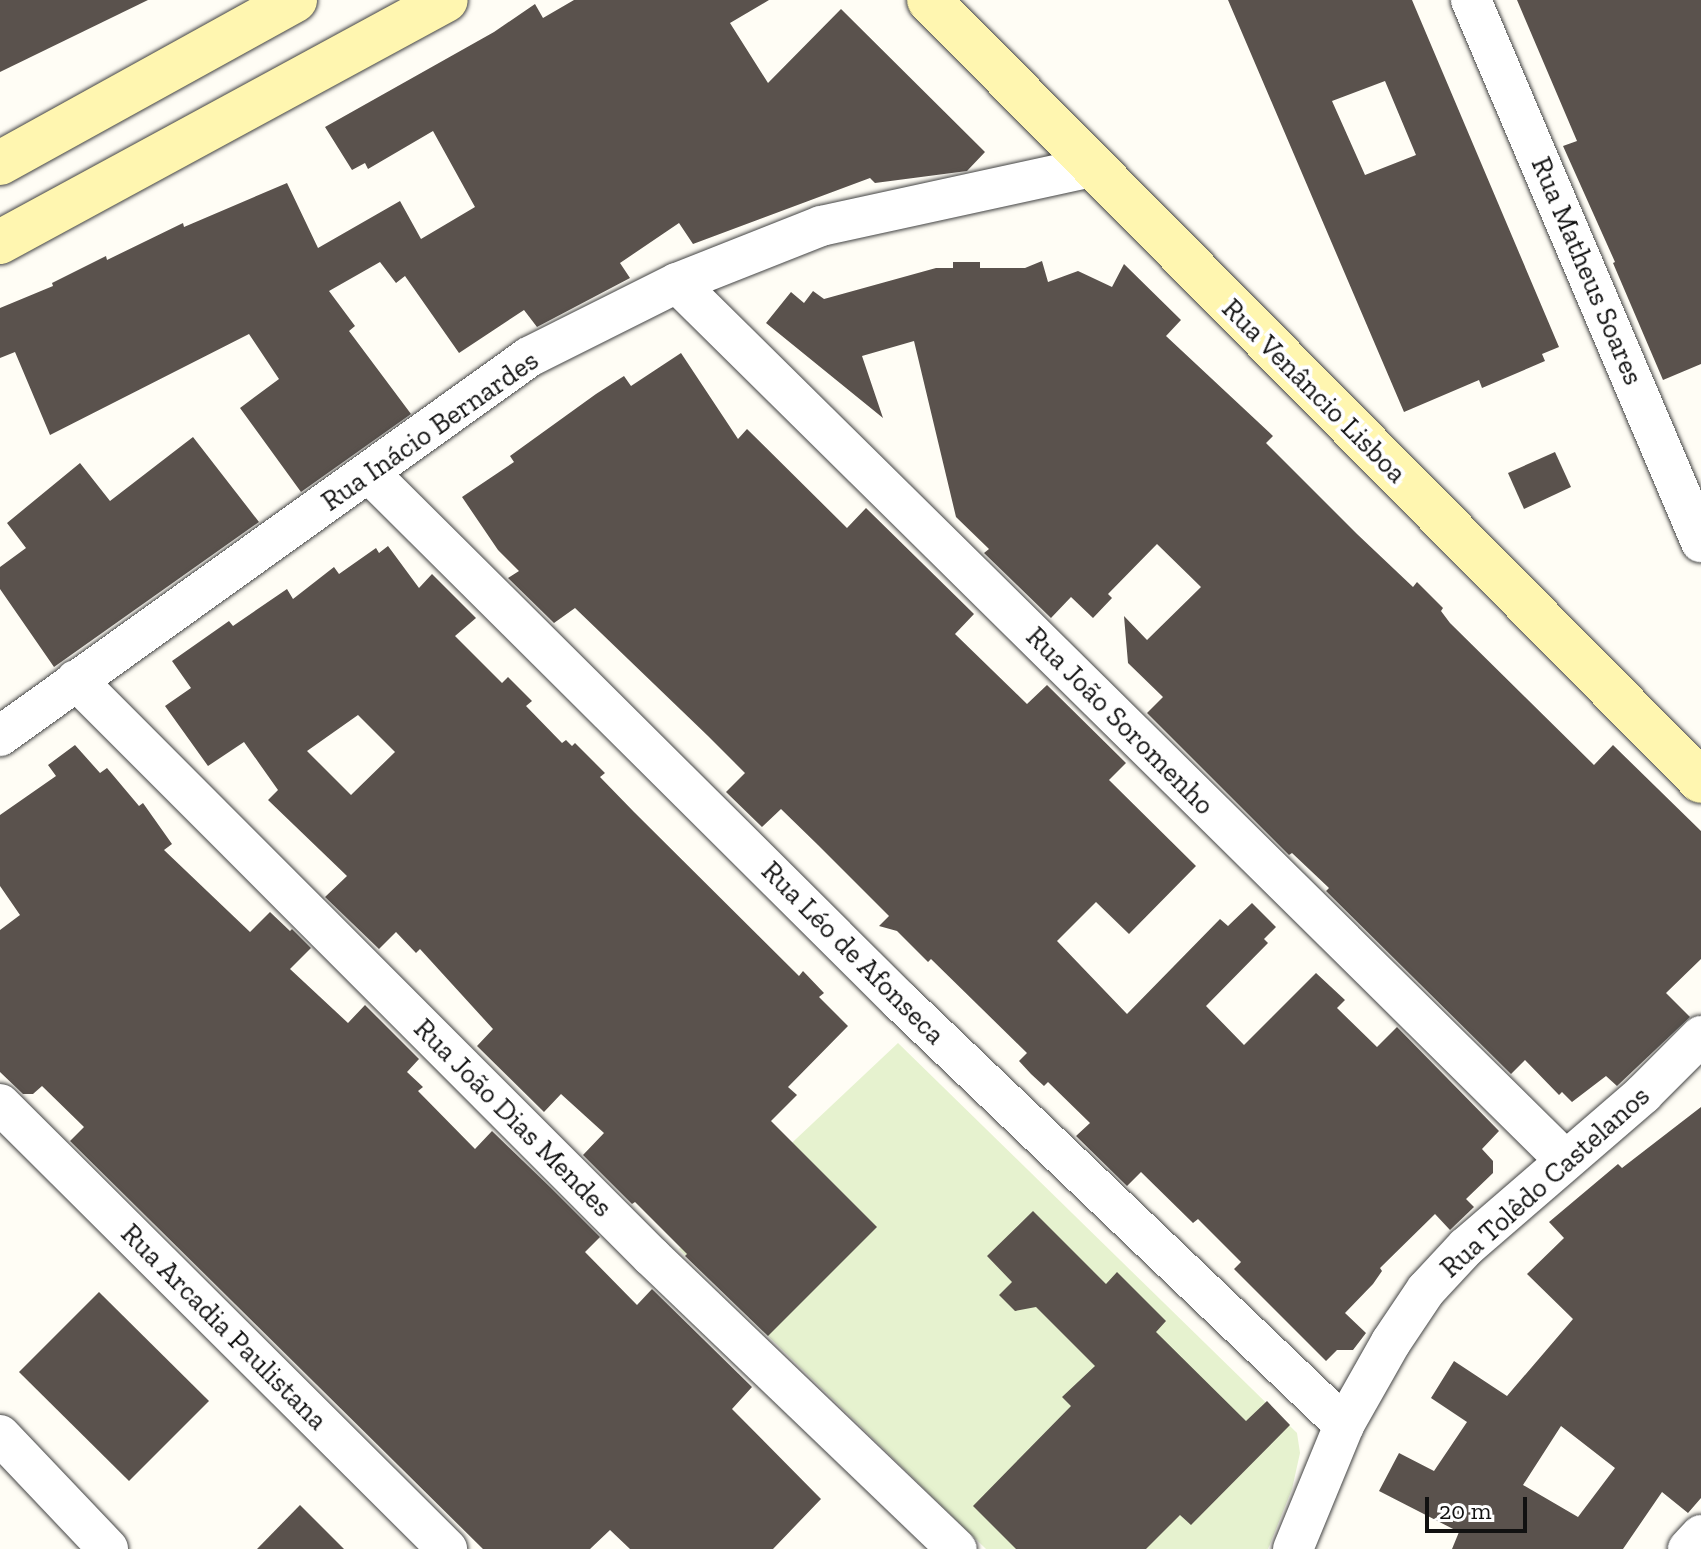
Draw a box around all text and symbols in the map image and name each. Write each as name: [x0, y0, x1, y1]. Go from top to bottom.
street label: Rua Matheus Soares: [1524, 152, 1650, 390]
street label: Rua Venâncio Lisboa: [1215, 292, 1413, 490]
street label: Rua Inácio Bernardes: [315, 344, 545, 518]
street label: Rua João Soromenho: [1019, 620, 1221, 822]
street label: Rua Léo de Afonseca: [754, 854, 952, 1052]
street label: Rua João Dias Mendes: [407, 1012, 619, 1224]
street label: Rua Tolêdo Castelanos: [1433, 1079, 1657, 1285]
street label: Rua Arcadia Paulistana: [114, 1217, 334, 1437]
scale bar: [1429, 1481, 1531, 1531]
text: 20 m: [1439, 1496, 1491, 1525]

